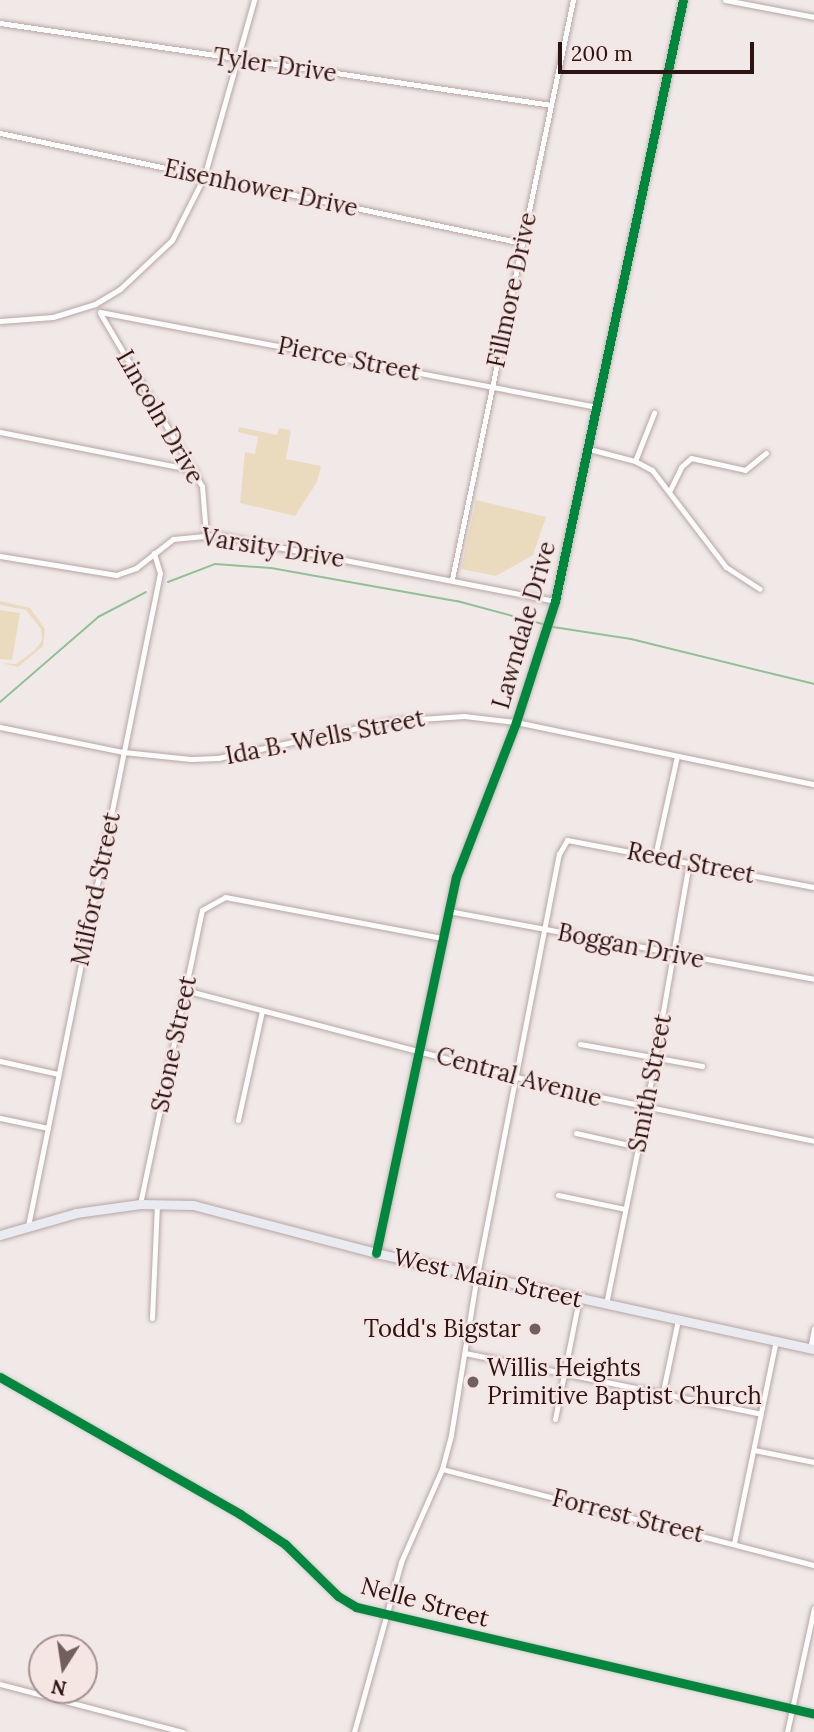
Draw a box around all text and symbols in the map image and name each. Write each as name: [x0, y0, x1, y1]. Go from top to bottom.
scale bar: [562, 28, 758, 72]
text: 200 m: [571, 40, 633, 67]
street label: Tyler Drive: [212, 42, 338, 88]
street label: Eisenhower Drive: [162, 153, 360, 223]
street label: Fillmore Drive: [482, 210, 542, 370]
street label: Pierce Street: [275, 331, 423, 387]
street label: Lincoln Drive: [110, 345, 210, 489]
street label: Varsity Drive: [199, 522, 347, 574]
street label: Lawndale Drive: [486, 538, 562, 712]
street label: Ida B. Wells Street: [223, 704, 427, 770]
street label: Milford Street: [66, 810, 126, 968]
street label: Reed Street: [625, 837, 757, 889]
street label: Boggan Drive: [555, 918, 707, 974]
street label: Stone Street: [145, 973, 203, 1115]
street label: Smith Street: [623, 1012, 677, 1154]
street label: Central Avenue: [433, 1041, 605, 1113]
street label: West Main Street: [391, 1242, 585, 1314]
place label: Todd's Bigstar: [364, 1315, 521, 1343]
marker: Todd's Bigstar: [527, 1321, 543, 1337]
place label: Willis Heights Primitive Baptist Church: [487, 1354, 762, 1410]
marker: Willis Heights Primitive Baptist Church: [465, 1374, 481, 1390]
street label: Forrest Street: [549, 1483, 707, 1549]
street label: Nelle Street: [358, 1571, 492, 1633]
north arrow: [28, 1634, 98, 1704]
text: N: [49, 1674, 69, 1701]

